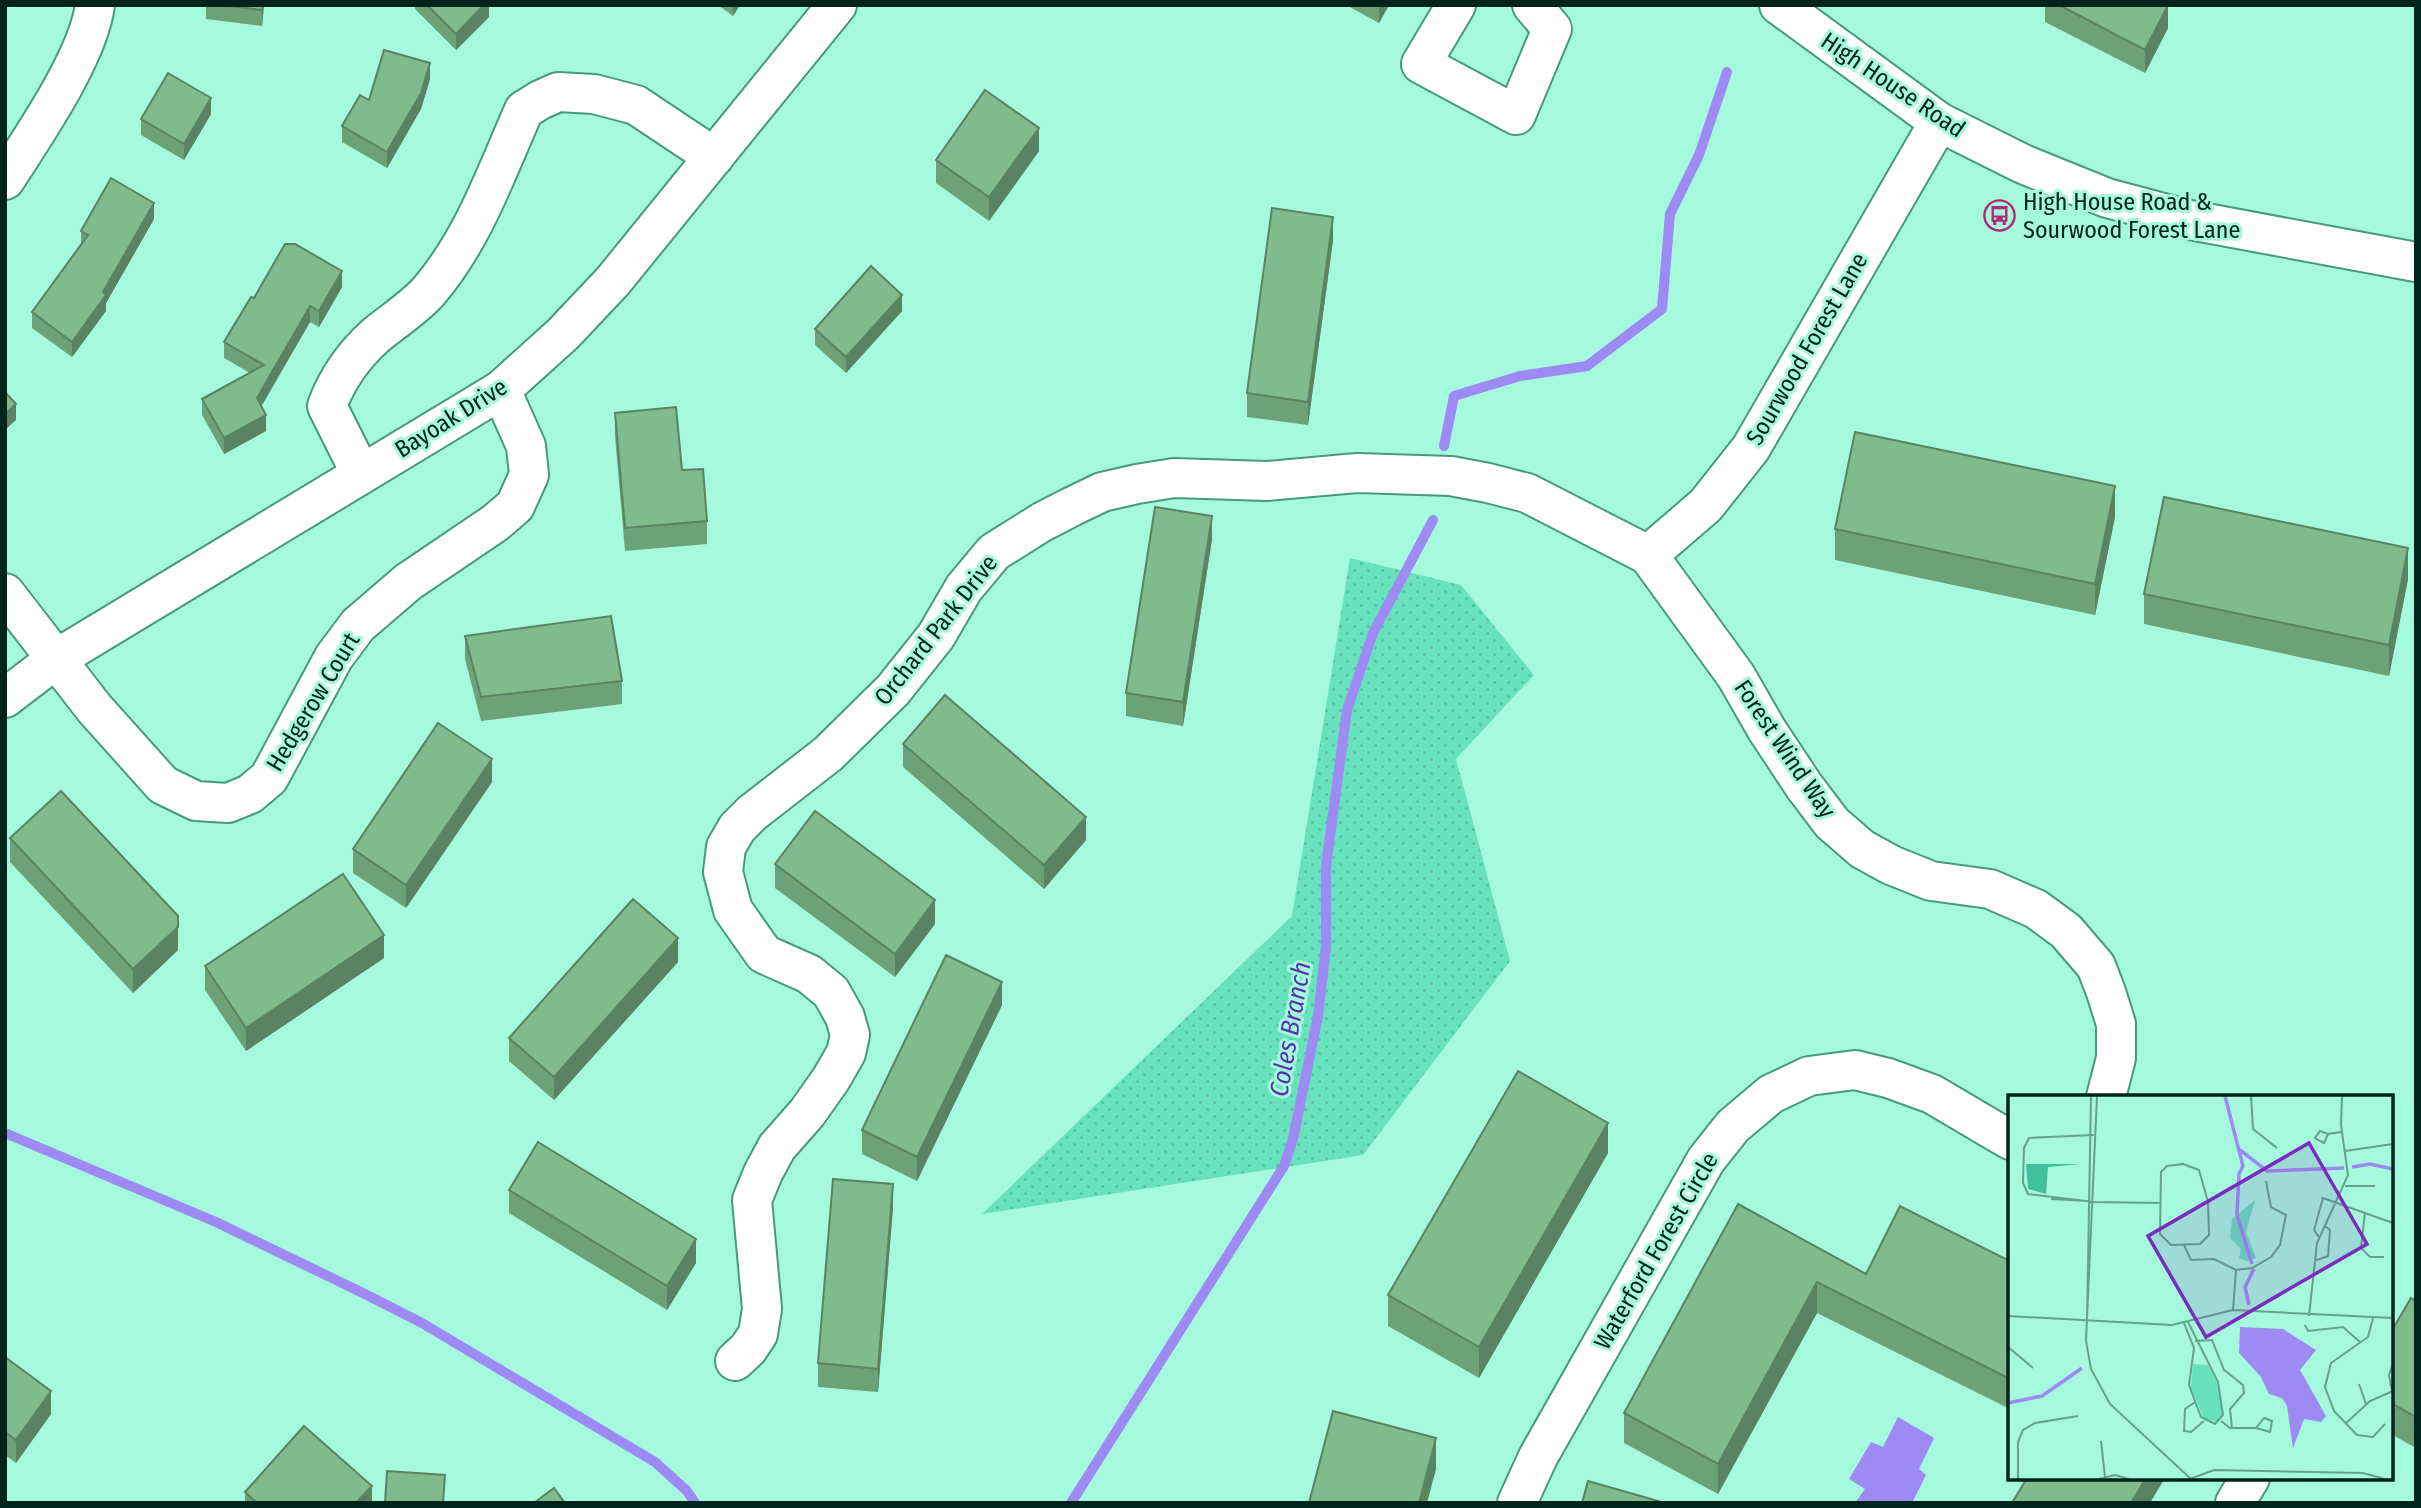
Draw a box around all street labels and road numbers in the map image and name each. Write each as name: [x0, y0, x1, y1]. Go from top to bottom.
street label: High House Road: [1816, 27, 1970, 143]
street label: Sourwood Forest Lane: [1741, 248, 1873, 450]
street label: Bayoak Drive: [390, 372, 512, 464]
street label: Orchard Park Drive: [869, 549, 1003, 711]
street label: Hedgerow Court: [261, 627, 365, 776]
street label: Forest Wind Way: [1729, 675, 1842, 823]
street label: Waterford Forest Circle: [1588, 1148, 1724, 1354]

